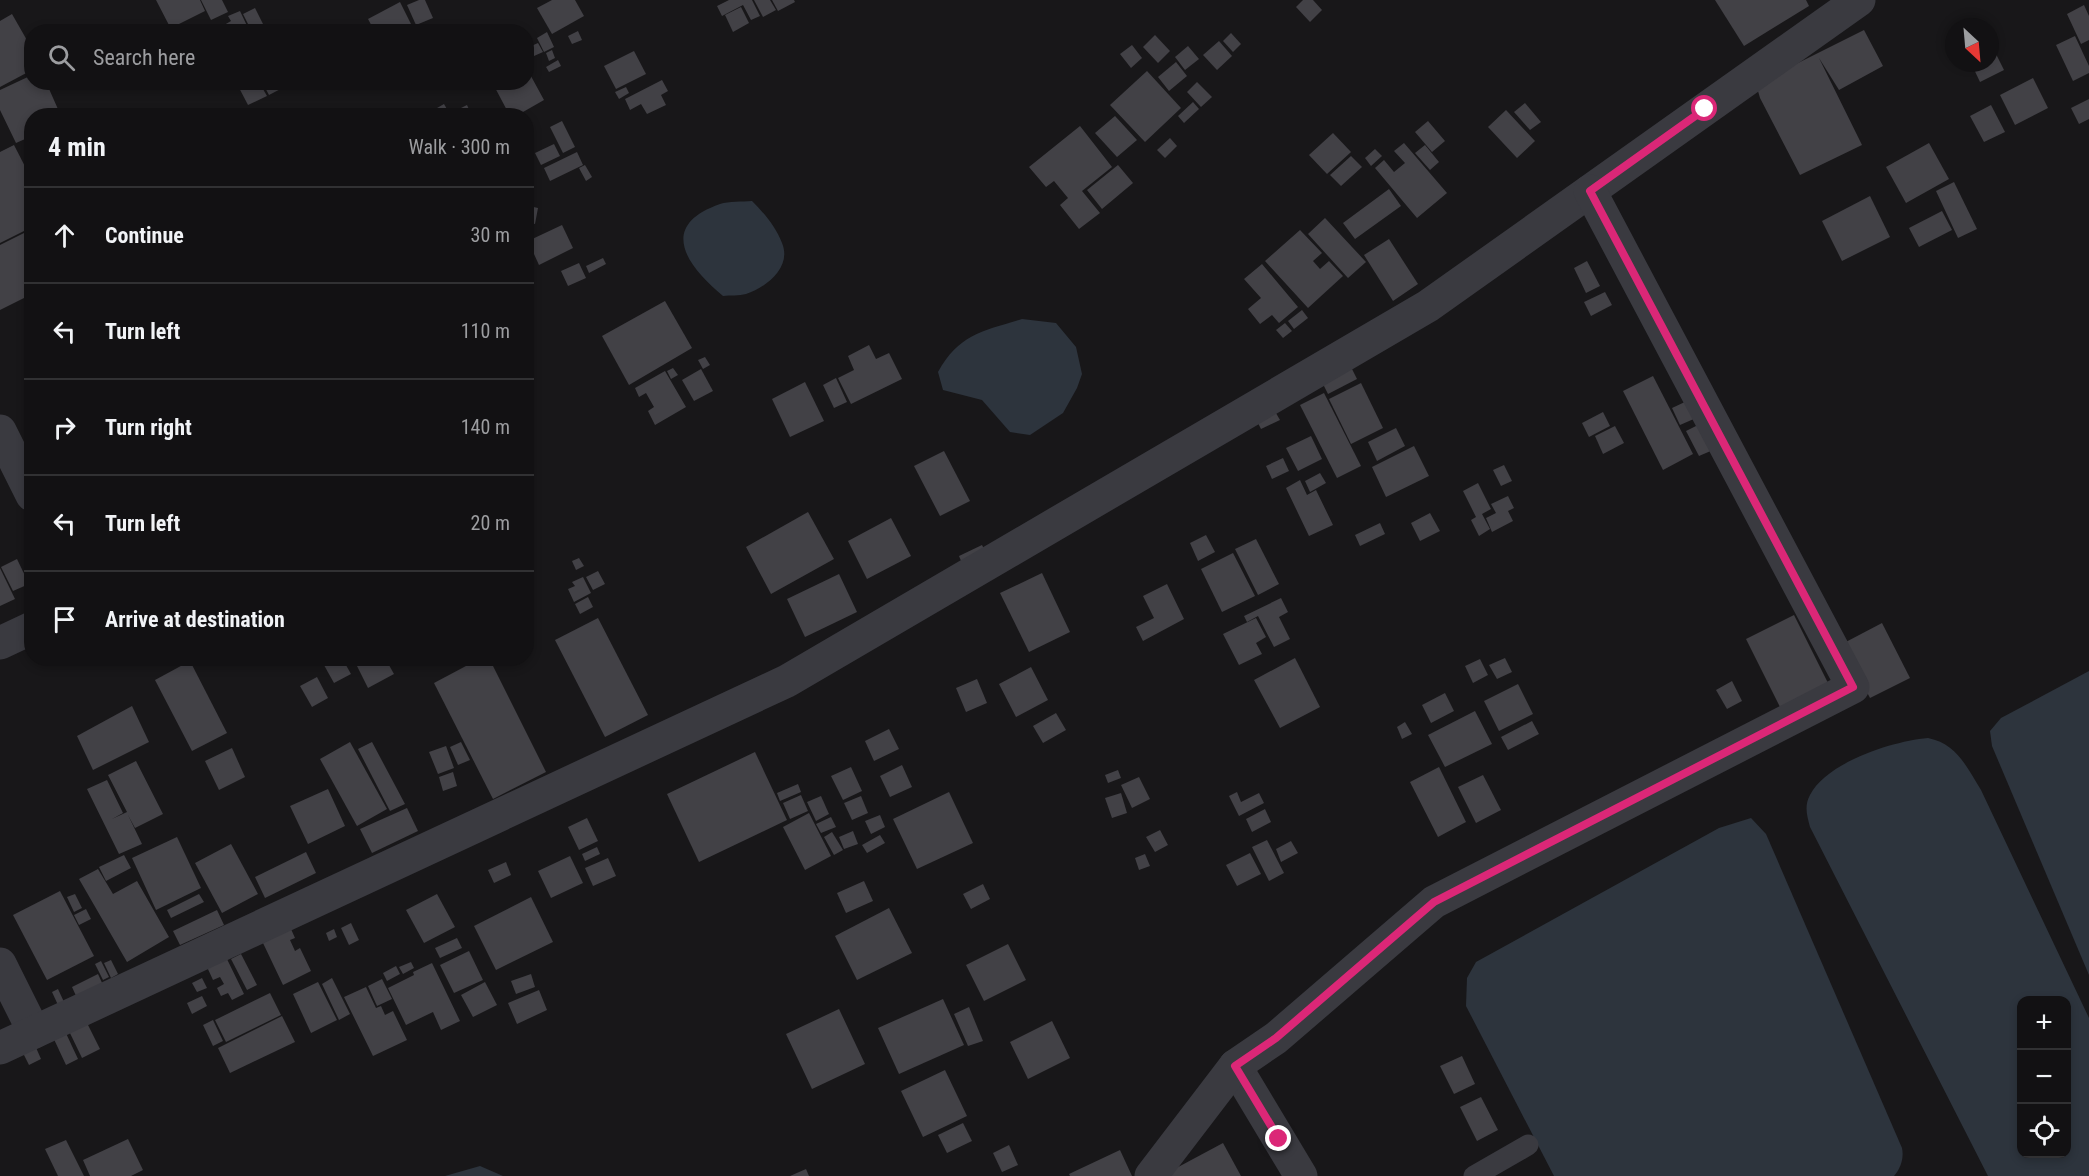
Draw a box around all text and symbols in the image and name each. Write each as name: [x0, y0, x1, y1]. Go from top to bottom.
north arrow: [1945, 18, 1999, 72]
search box: [24, 24, 534, 90]
icon: search: [45, 41, 78, 74]
text: Search here: [93, 45, 195, 70]
route start: [1691, 95, 1717, 121]
text: 4 min: [48, 132, 106, 162]
text: Walk · 300 m: [409, 135, 510, 159]
icon: ahead: [48, 219, 81, 252]
text: Continue: [105, 223, 184, 248]
text: 30 m: [471, 223, 510, 247]
icon: left: [48, 315, 81, 348]
text: Turn left: [105, 319, 180, 344]
text: 110 m: [461, 319, 510, 343]
icon: right: [48, 411, 81, 444]
text: Turn right: [105, 415, 192, 440]
text: 140 m: [461, 415, 510, 439]
icon: left: [48, 507, 81, 540]
text: Turn left: [105, 511, 180, 536]
text: 20 m: [471, 511, 510, 535]
icon: arrive: [48, 603, 81, 636]
text: Arrive at destination: [105, 607, 285, 632]
map controls: [2017, 996, 2071, 1158]
button: +: [2017, 996, 2071, 1050]
button: −: [2017, 1050, 2071, 1104]
button: locate: [2017, 1104, 2071, 1158]
route end: [1265, 1125, 1291, 1151]

